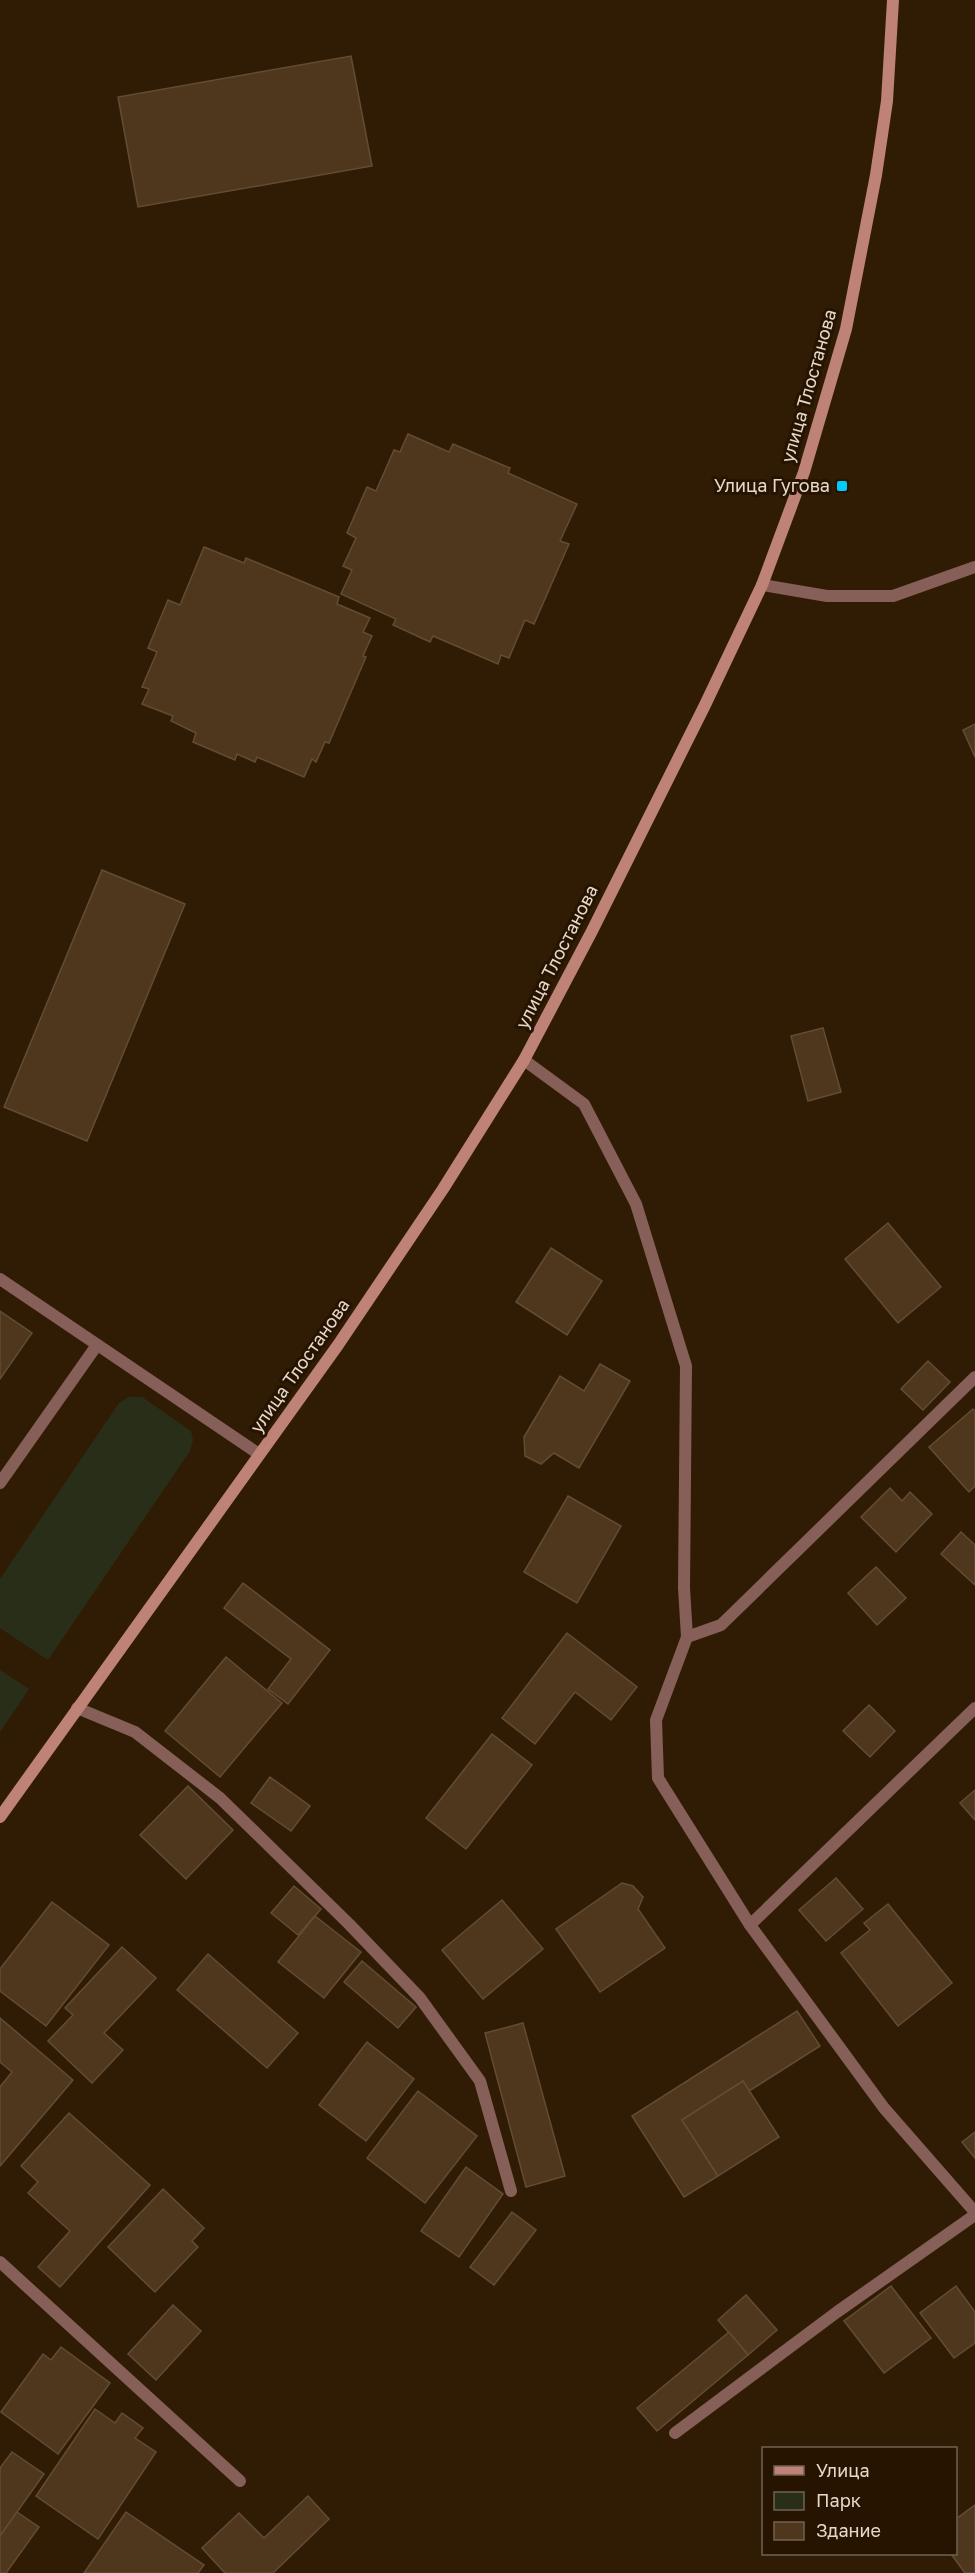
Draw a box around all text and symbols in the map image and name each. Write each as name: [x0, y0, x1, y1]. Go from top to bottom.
street label: улица Тлостанова: [776, 306, 840, 465]
place label: Улица Гугова: [714, 474, 830, 496]
marker: Улица Гугова: [835, 479, 849, 493]
street label: улица Тлостанова: [510, 881, 602, 1032]
street label: улица Тлостанова: [245, 1294, 354, 1437]
legend: [762, 2447, 957, 2555]
text: Улица: [816, 2459, 870, 2481]
text: Парк: [816, 2489, 861, 2511]
text: Здание: [816, 2519, 881, 2541]

